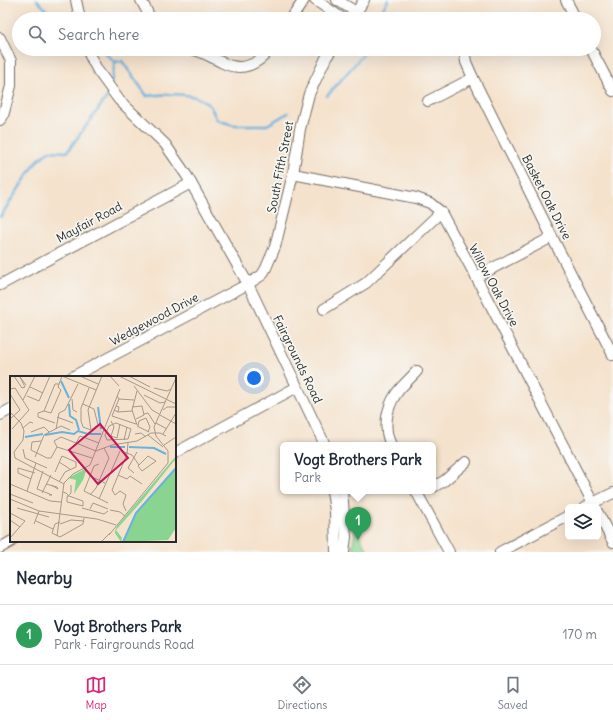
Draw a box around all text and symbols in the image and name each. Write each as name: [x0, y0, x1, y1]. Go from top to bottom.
search box: [12, 12, 601, 56]
icon: search: [26, 23, 48, 45]
text: Search here: [58, 25, 139, 44]
street label: South Fifth Street: [264, 120, 296, 214]
street label: Basket Oak Drive: [519, 152, 575, 242]
street label: Mayfair Road: [53, 198, 125, 246]
street label: Willow Oak Drive: [466, 241, 522, 329]
street label: Wedgewood Drive: [107, 289, 201, 349]
street label: Fairgrounds Road: [270, 312, 326, 406]
your location: [244, 368, 264, 388]
inset map: [10, 376, 176, 542]
popup: [280, 442, 436, 494]
text: Vogt Brothers Park: [294, 450, 422, 469]
text: Park: [294, 469, 321, 486]
map controls: [565, 504, 601, 540]
button: layers: [565, 504, 601, 540]
pin: 1: [345, 507, 371, 540]
text: Nearby: [16, 567, 72, 589]
text: Vogt Brothers Park: [54, 617, 182, 636]
text: 1: [26, 626, 32, 643]
text: 170 m: [562, 626, 597, 643]
text: Park · Fairgrounds Road: [54, 636, 194, 653]
tab: Map: [85, 674, 107, 712]
tab: Directions: [278, 674, 327, 712]
tab: Saved: [498, 674, 528, 712]

